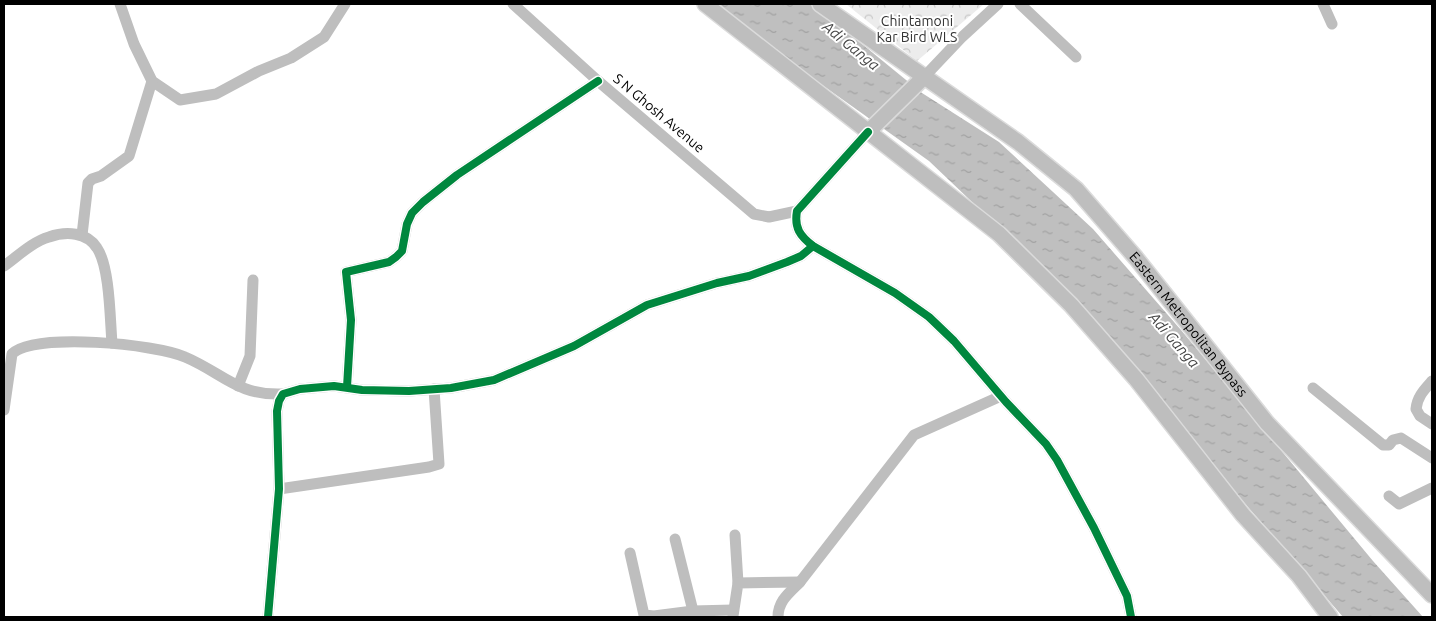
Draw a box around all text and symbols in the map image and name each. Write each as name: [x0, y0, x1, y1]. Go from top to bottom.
park label: Chintamoni Kar Bird WLS: [877, 13, 957, 45]
water label: Adi Ganga: [819, 17, 883, 74]
street label: S N Ghosh Avenue: [610, 70, 708, 156]
street label: Eastern Metropolitan Bypass: [1126, 249, 1251, 400]
water label: Adi Ganga: [1145, 308, 1203, 371]

